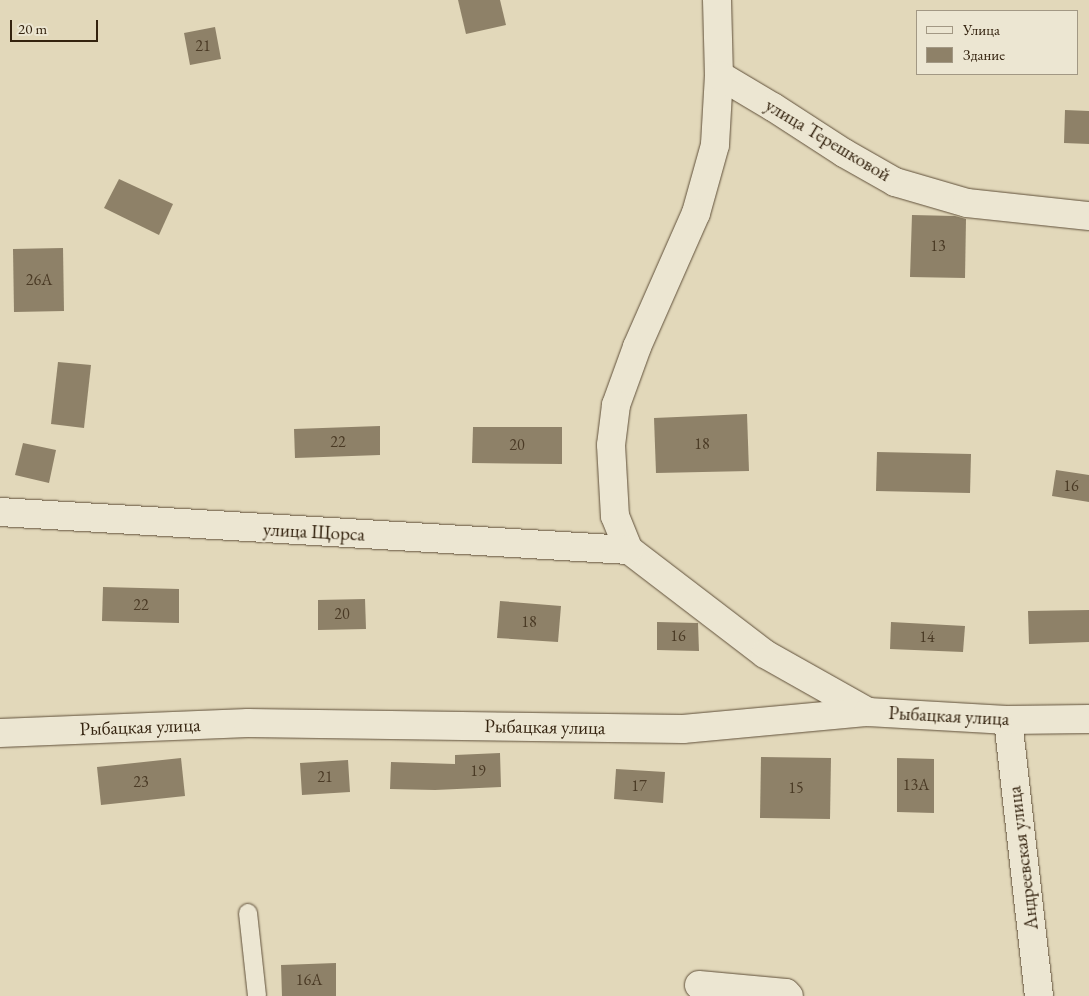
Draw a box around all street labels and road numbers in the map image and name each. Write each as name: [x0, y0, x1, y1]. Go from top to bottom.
street label: улица Терешковой: [761, 94, 895, 186]
street label: улица Щорса: [262, 518, 366, 546]
street label: Рыбацкая улица: [888, 701, 1010, 731]
street label: Рыбацкая улица: [79, 713, 201, 741]
street label: Рыбацкая улица: [484, 715, 606, 739]
street label: Андреевская улица: [1003, 785, 1043, 931]

